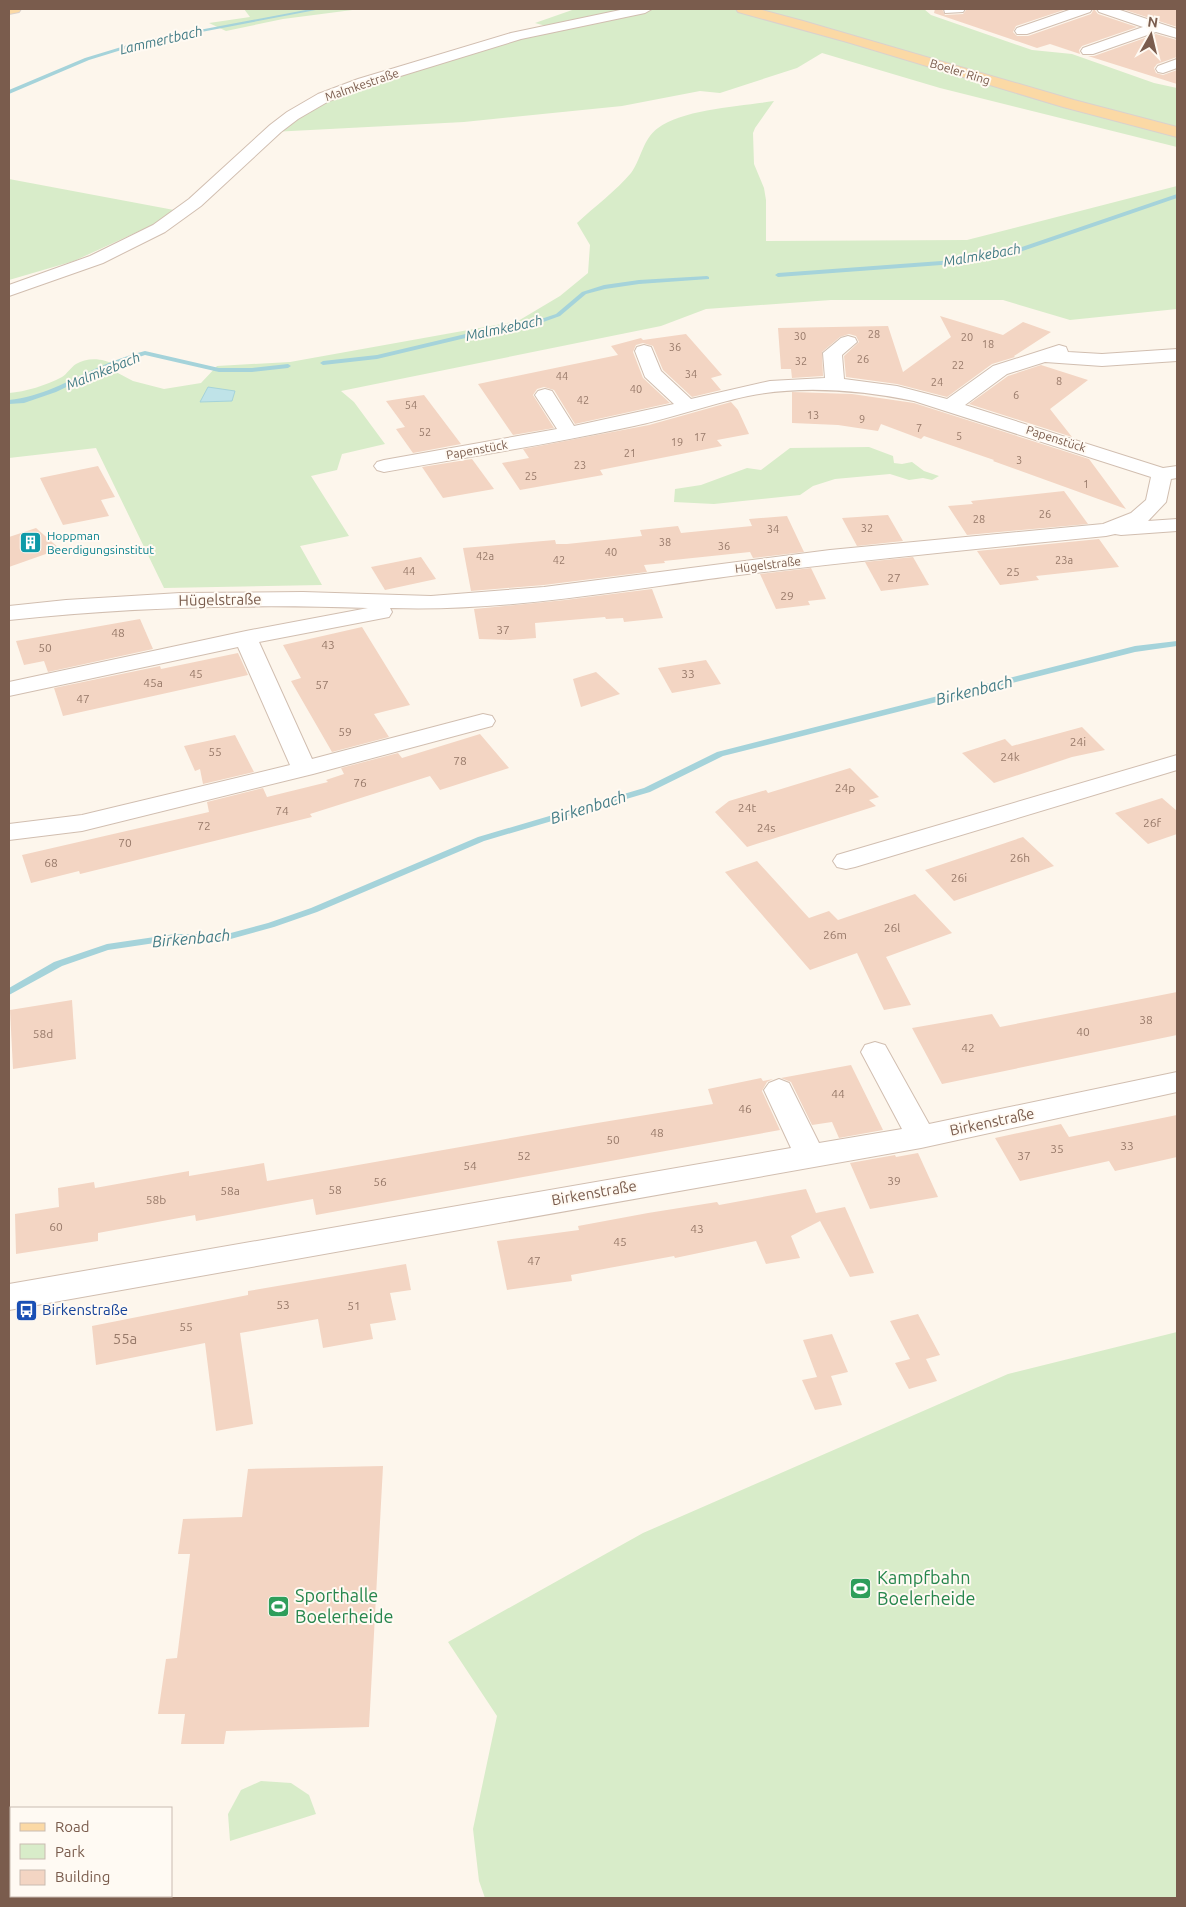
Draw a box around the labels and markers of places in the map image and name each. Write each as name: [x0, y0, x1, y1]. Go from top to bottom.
place label: Hoppman Beerdigungsinstitut: [47, 529, 154, 556]
building icon: Hoppman Beerdigungsinstitut: [19, 531, 43, 555]
bus stop icon: Birkenstraße: [14, 1298, 38, 1322]
place label: Birkenstraße: [42, 1301, 128, 1318]
place label: Kampfbahn Boelerheide: [877, 1567, 975, 1608]
sports icon: Kampfbahn Boelerheide: [849, 1576, 873, 1600]
place label: Sporthalle Boelerheide: [295, 1585, 393, 1626]
sports icon: Sporthalle Boelerheide: [267, 1594, 291, 1618]

